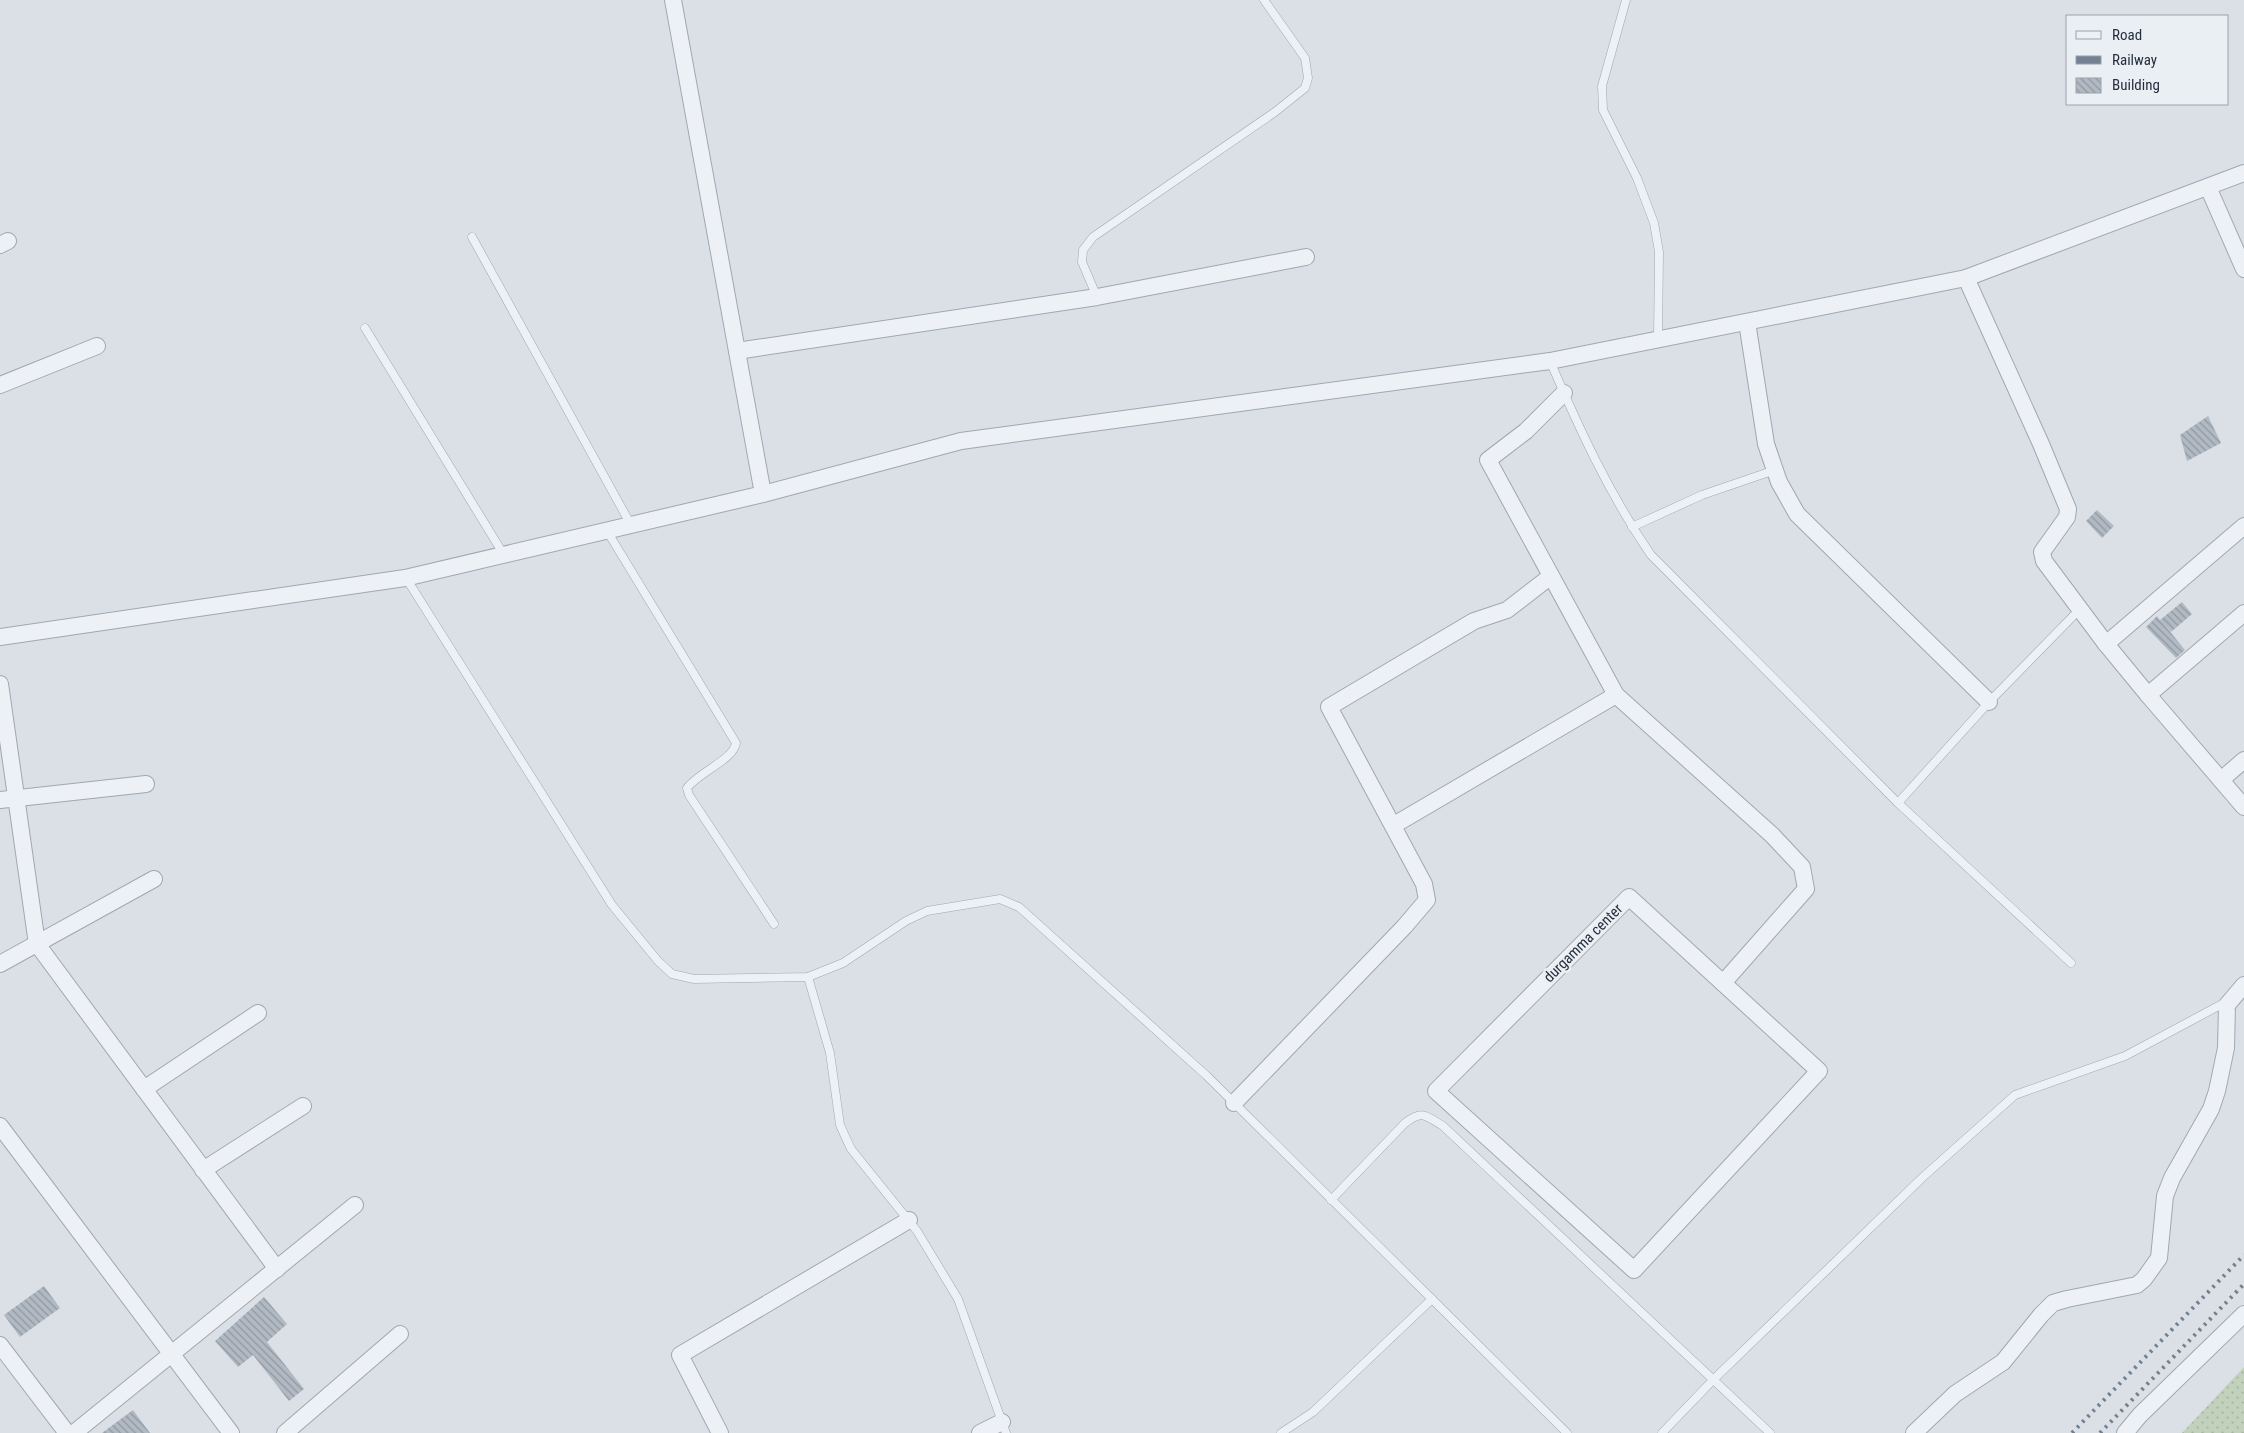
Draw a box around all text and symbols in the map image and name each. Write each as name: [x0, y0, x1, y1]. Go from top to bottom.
legend: [2066, 15, 2229, 105]
text: Road: [2112, 26, 2142, 44]
text: Railway: [2112, 51, 2157, 69]
text: Building: [2112, 76, 2160, 94]
street label: durgamma center: [1540, 899, 1627, 986]

